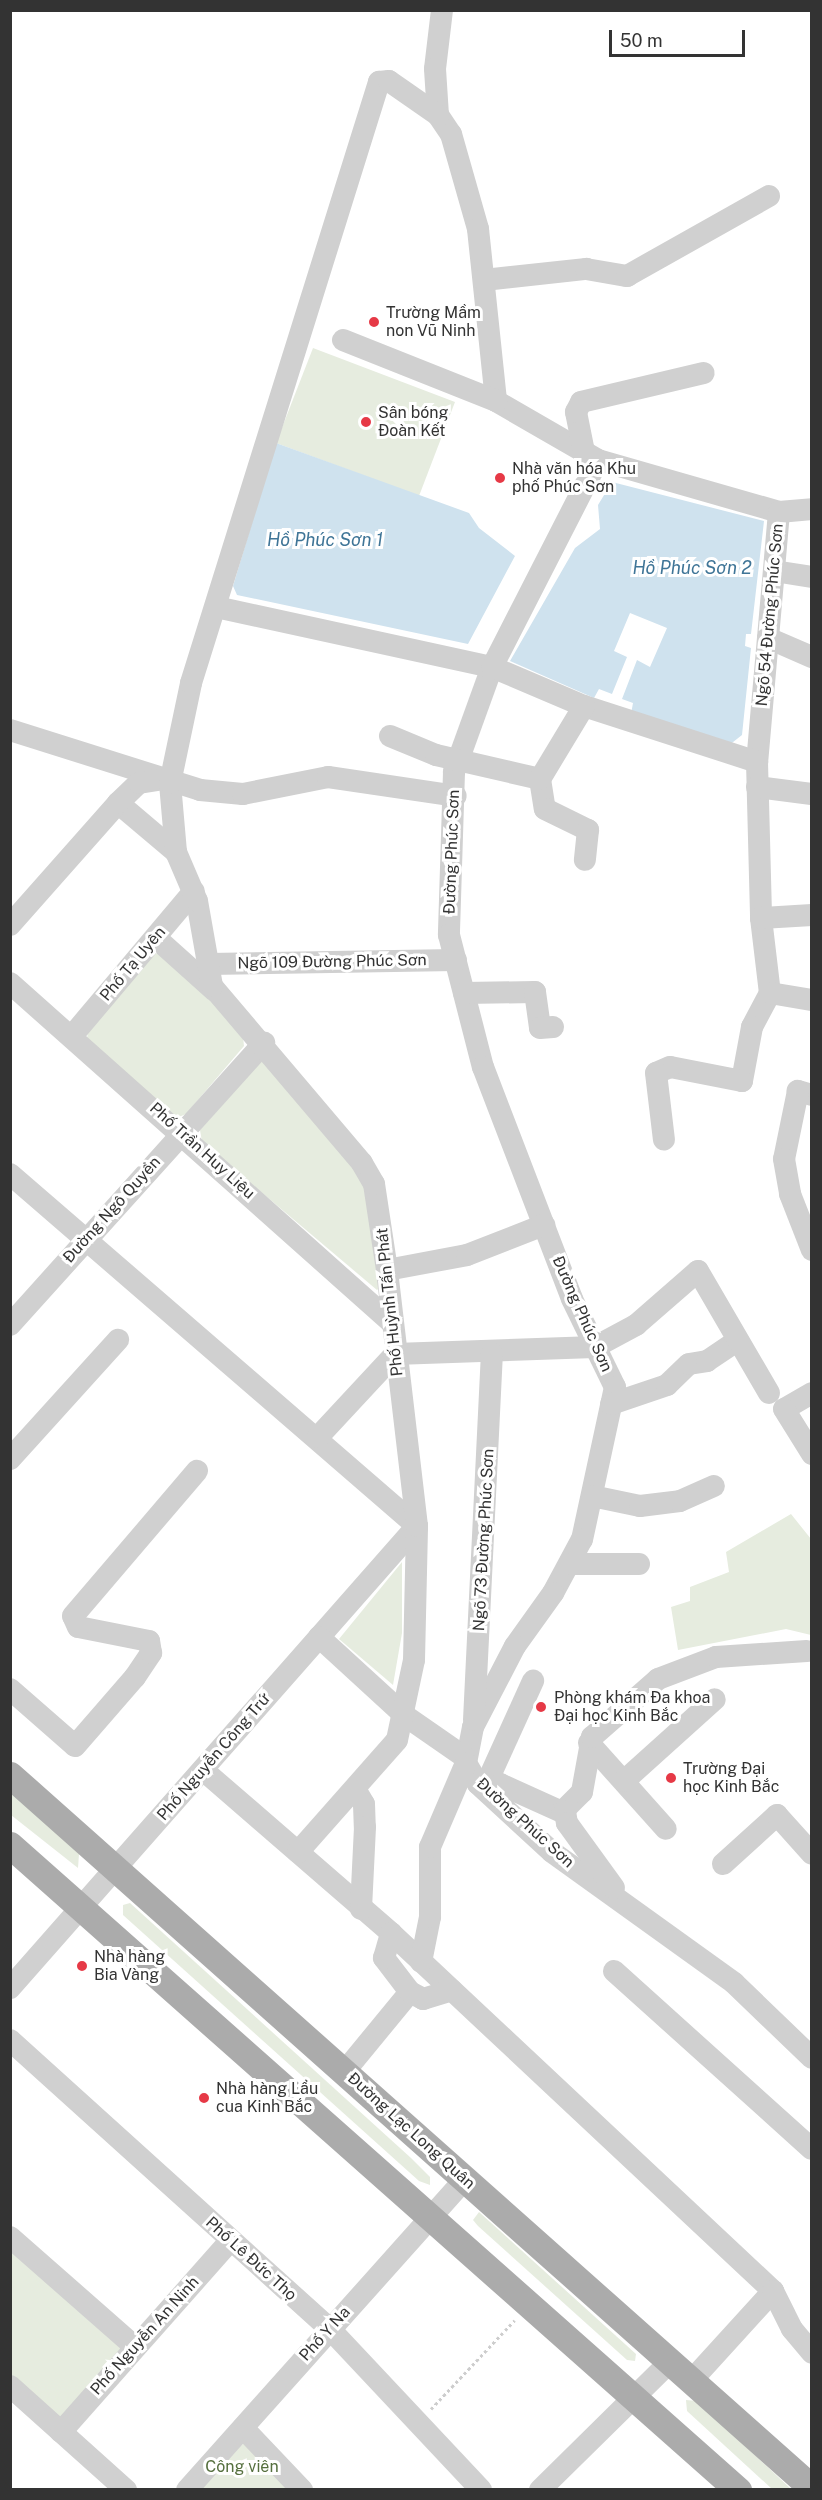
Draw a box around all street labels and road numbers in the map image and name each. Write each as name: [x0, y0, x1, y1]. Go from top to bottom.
street label: Ngõ 54 Đường Phúc Sơn: [752, 523, 788, 707]
street label: Đường Phúc Sơn: [440, 789, 464, 915]
street label: Phố Tạ Uyên: [96, 923, 170, 1005]
street label: Ngõ 109 Đường Phúc Sơn: [237, 951, 427, 973]
street label: Phố Trần Huy Liệu: [146, 1099, 258, 1203]
street label: Đường Ngô Quyền: [59, 1153, 165, 1267]
street label: Phố Huỳnh Tấn Phát: [373, 1227, 407, 1377]
street label: Đường Phúc Sơn: [548, 1253, 616, 1375]
street label: Ngõ 73 Đường Phúc Sơn: [470, 1448, 498, 1632]
street label: Phố Nguyễn Công Trứ: [153, 1689, 275, 1825]
street label: Đường Phúc Sơn: [472, 1774, 578, 1872]
street label: Đường Lạc Long Quân: [343, 2069, 479, 2193]
street label: Phố Lê Đức Thọ: [201, 2213, 301, 2305]
street label: Phố Nguyễn An Ninh: [87, 2273, 203, 2399]
street label: Phố Y Na: [296, 2303, 354, 2365]

